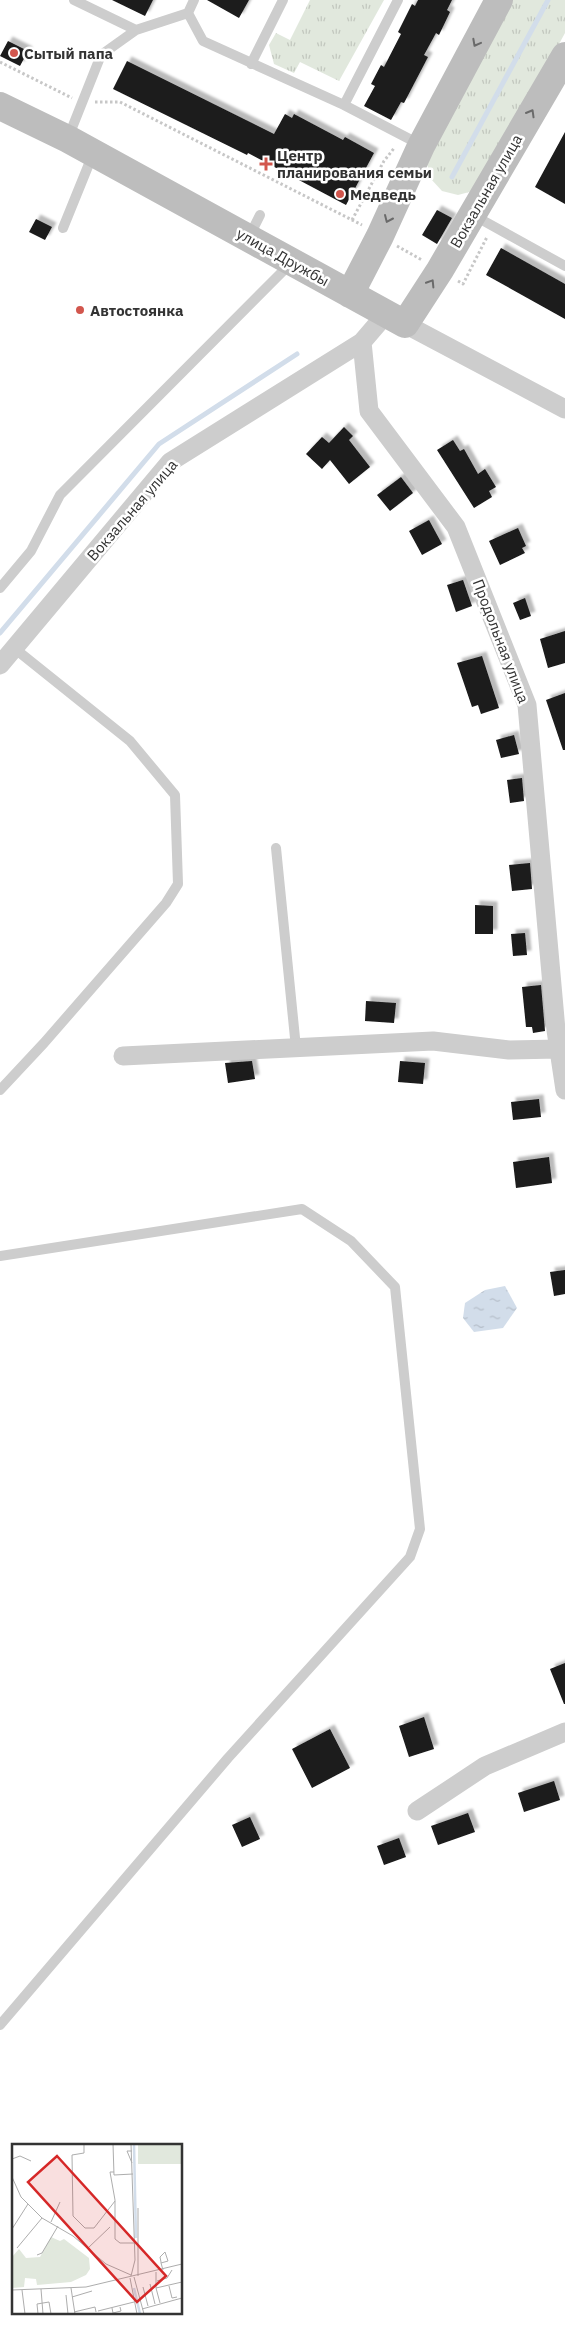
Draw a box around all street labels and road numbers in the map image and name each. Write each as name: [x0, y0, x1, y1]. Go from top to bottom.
street label: Вокзальная улица: [446, 131, 526, 251]
street label: улица Дружбы: [233, 224, 333, 290]
street label: Вокзальная улица: [83, 455, 181, 565]
street label: Продольная улица: [469, 576, 533, 706]

